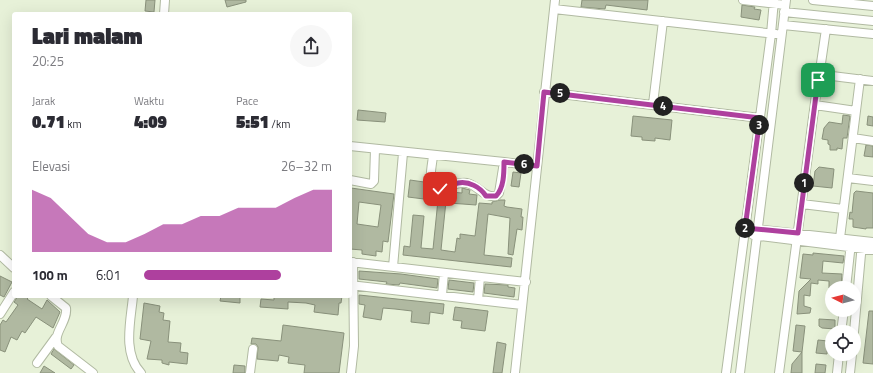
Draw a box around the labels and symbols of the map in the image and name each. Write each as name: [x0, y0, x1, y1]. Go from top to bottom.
pin: [801, 63, 835, 97]
pin: 5: [550, 83, 570, 103]
pin: 4: [653, 96, 673, 116]
pin: 3: [749, 115, 769, 135]
pin: 6: [514, 154, 534, 174]
pin: [423, 172, 457, 206]
pin: 1: [794, 173, 814, 193]
pin: 2: [735, 218, 755, 238]
north arrow: [825, 281, 861, 317]

